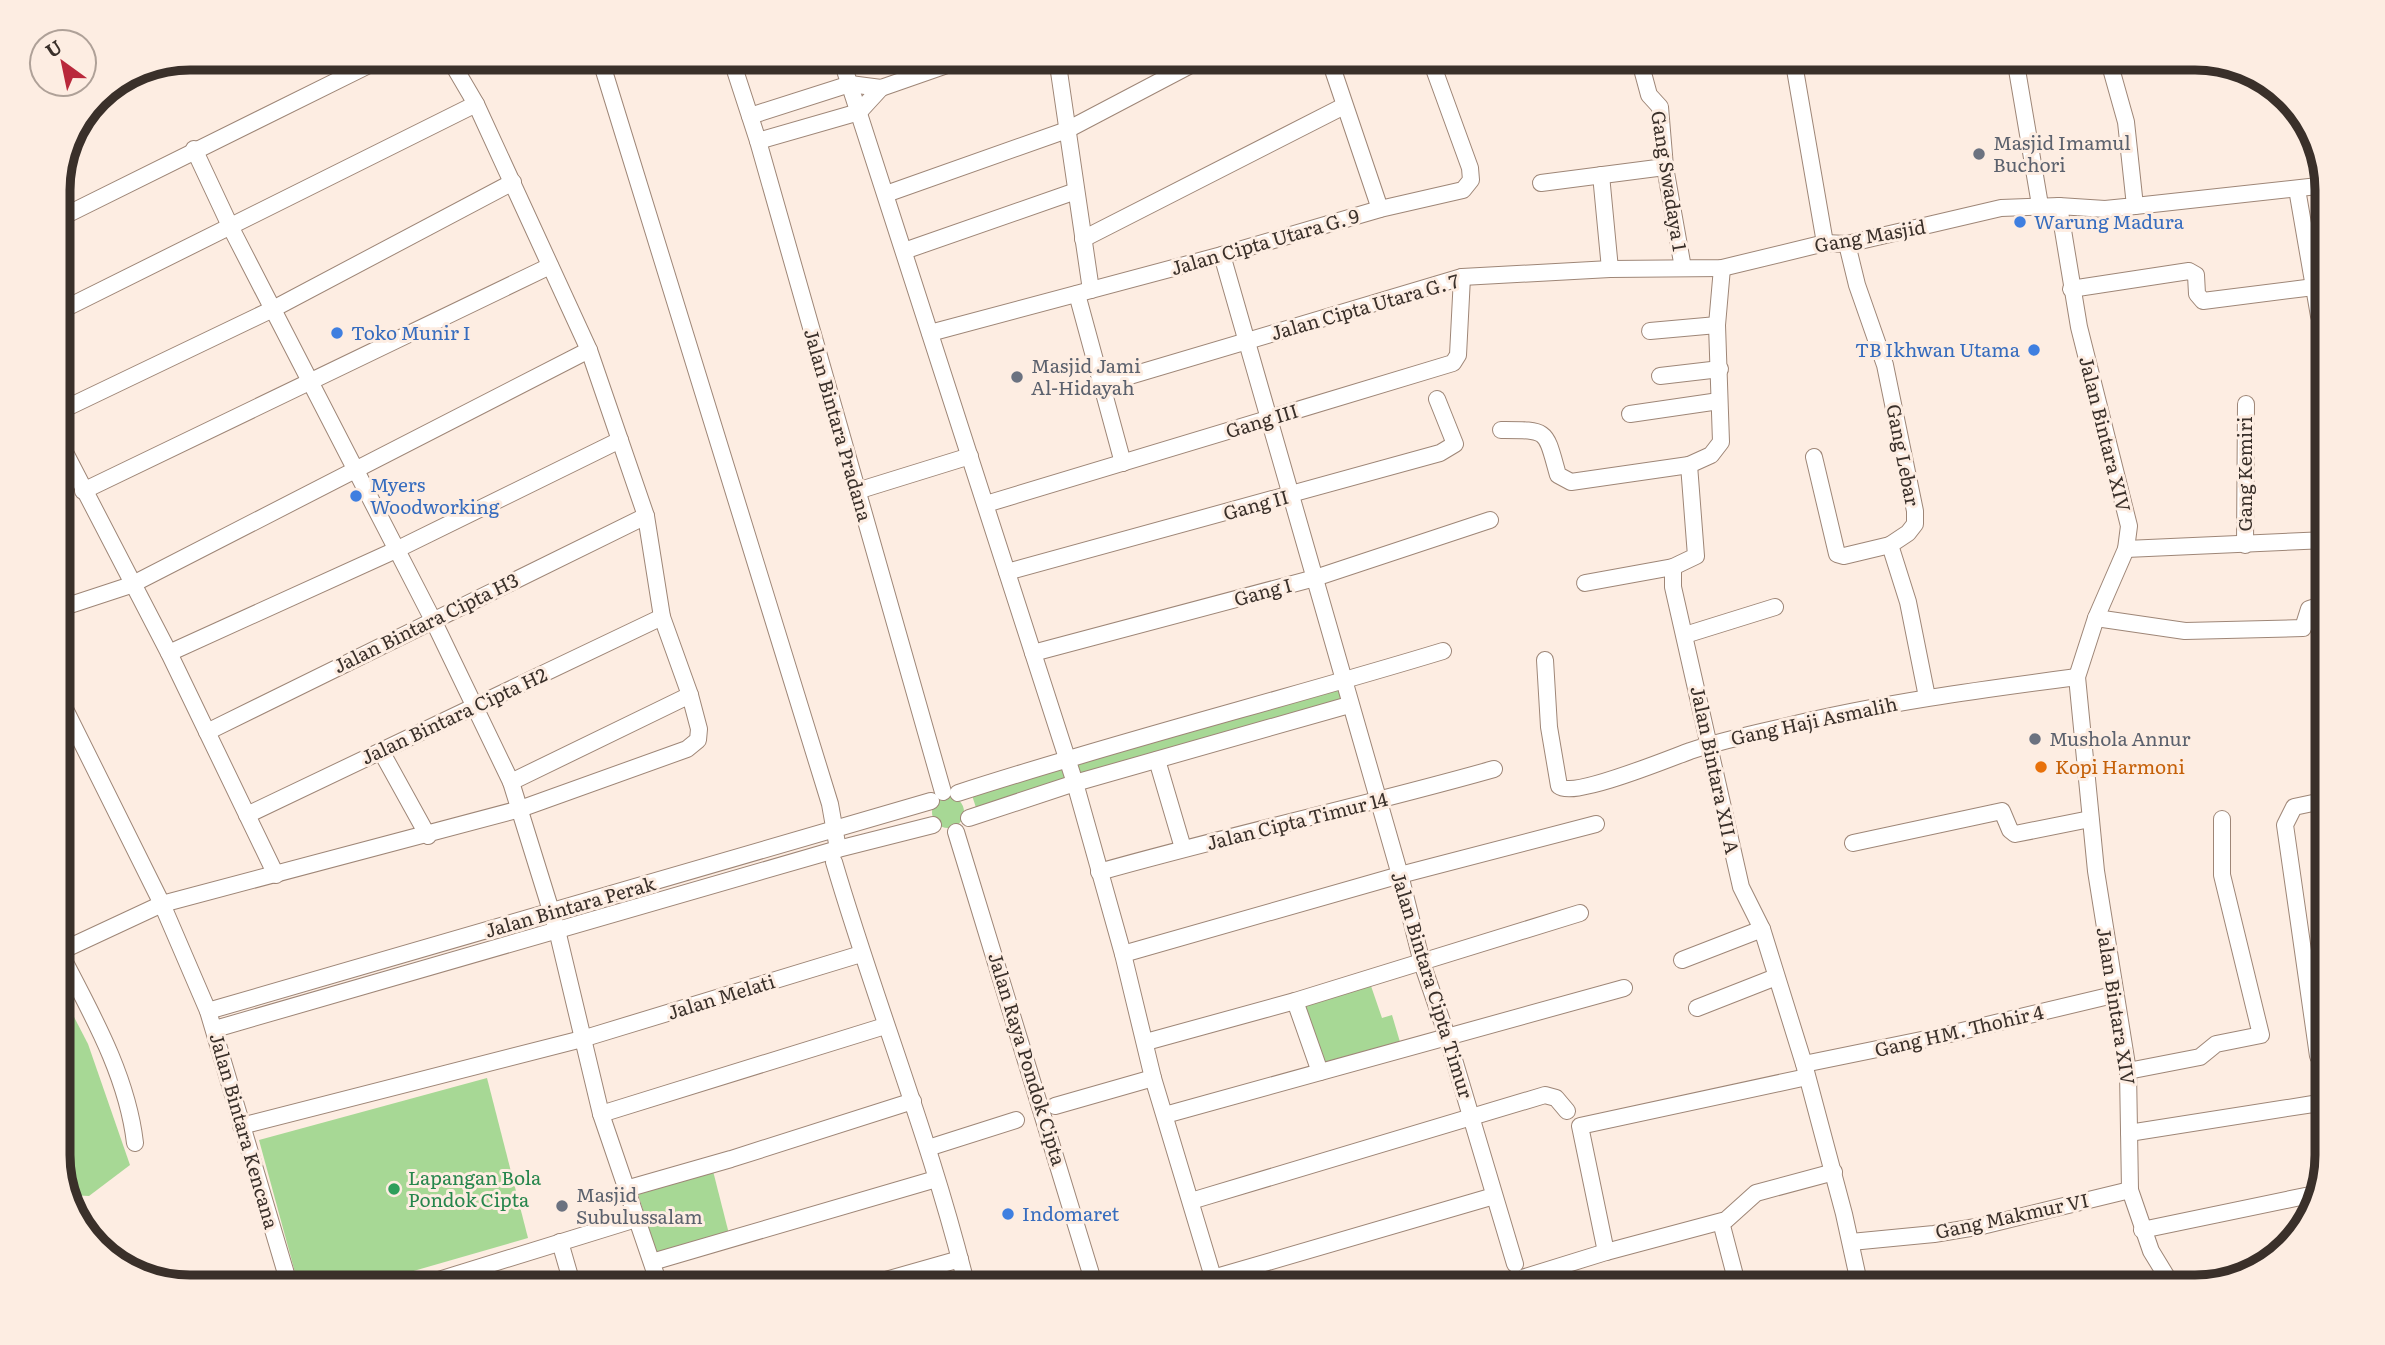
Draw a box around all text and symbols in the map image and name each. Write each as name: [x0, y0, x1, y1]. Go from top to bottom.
north arrow: [28, 28, 98, 98]
text: U: [39, 32, 67, 64]
street label: Gang Swadaya 1: [1645, 109, 1695, 253]
place label: Masjid Imamul Buchori: [1993, 128, 2131, 178]
marker: Masjid Imamul Buchori: [1971, 146, 1987, 162]
street label: Jalan Cipta Utara G. 9: [1167, 201, 1362, 281]
place label: Warung Madura: [2034, 207, 2185, 235]
street label: Gang Masjid: [1812, 211, 1928, 259]
marker: Warung Madura: [2012, 214, 2028, 230]
street label: Jalan Cipta Utara G. 7: [1267, 266, 1462, 346]
place label: Toko Munir I: [351, 318, 470, 346]
marker: Toko Munir I: [329, 325, 345, 341]
street label: Jalan Bintara Pradana: [798, 325, 880, 525]
place label: TB Ikhwan Utama: [1855, 335, 2021, 363]
marker: TB Ikhwan Utama: [2026, 342, 2042, 358]
place label: Masjid Jami Al-Hidayah: [1031, 351, 1141, 401]
street label: Jalan Bintara XIV: [2073, 353, 2139, 515]
marker: Masjid Jami Al-Hidayah: [1009, 369, 1025, 385]
street label: Gang III: [1222, 396, 1301, 444]
street label: Gang Lebar: [1880, 401, 1928, 508]
street label: Gang Kemiri: [2230, 417, 2258, 532]
place label: Myers Woodworking: [370, 470, 500, 520]
street label: Gang II: [1220, 482, 1292, 526]
marker: Myers Woodworking: [348, 488, 364, 504]
street label: Jalan Bintara Cipta H3: [328, 565, 523, 679]
street label: Gang I: [1231, 570, 1295, 612]
street label: Jalan Bintara Cipta H2: [356, 660, 551, 771]
street label: Jalan Bintara XII A: [1685, 683, 1747, 856]
street label: Gang Haji Asmalih: [1728, 689, 1900, 751]
place label: Mushola Annur: [2049, 724, 2191, 752]
marker: Mushola Annur: [2027, 731, 2043, 747]
place label: Kopi Harmoni: [2055, 752, 2185, 780]
marker: Kopi Harmoni: [2033, 759, 2049, 775]
street label: Jalan Cipta Timur 14: [1203, 784, 1391, 856]
street label: Jalan Bintara Perak: [481, 868, 659, 944]
street label: Jalan Bintara Cipta Timur: [1385, 868, 1481, 1102]
street label: Jalan Bintara XIV: [2091, 925, 2143, 1087]
street label: Jalan Raya Pondok Cipta: [982, 949, 1074, 1169]
street label: Jalan Melati: [663, 966, 778, 1026]
street label: Gang HM. Thohir 4: [1871, 997, 2047, 1063]
street label: Jalan Bintara Kencana: [204, 1029, 287, 1233]
place label: Lapangan Bola Pondok Cipta: [408, 1163, 542, 1213]
place label: Masjid Subulussalam: [576, 1180, 703, 1230]
marker: Lapangan Bola Pondok Cipta: [386, 1181, 402, 1197]
street label: Gang Makmur VI: [1932, 1185, 2091, 1245]
marker: Masjid Subulussalam: [554, 1198, 570, 1214]
place label: Indomaret: [1022, 1199, 1119, 1227]
marker: Indomaret: [1000, 1206, 1016, 1222]

